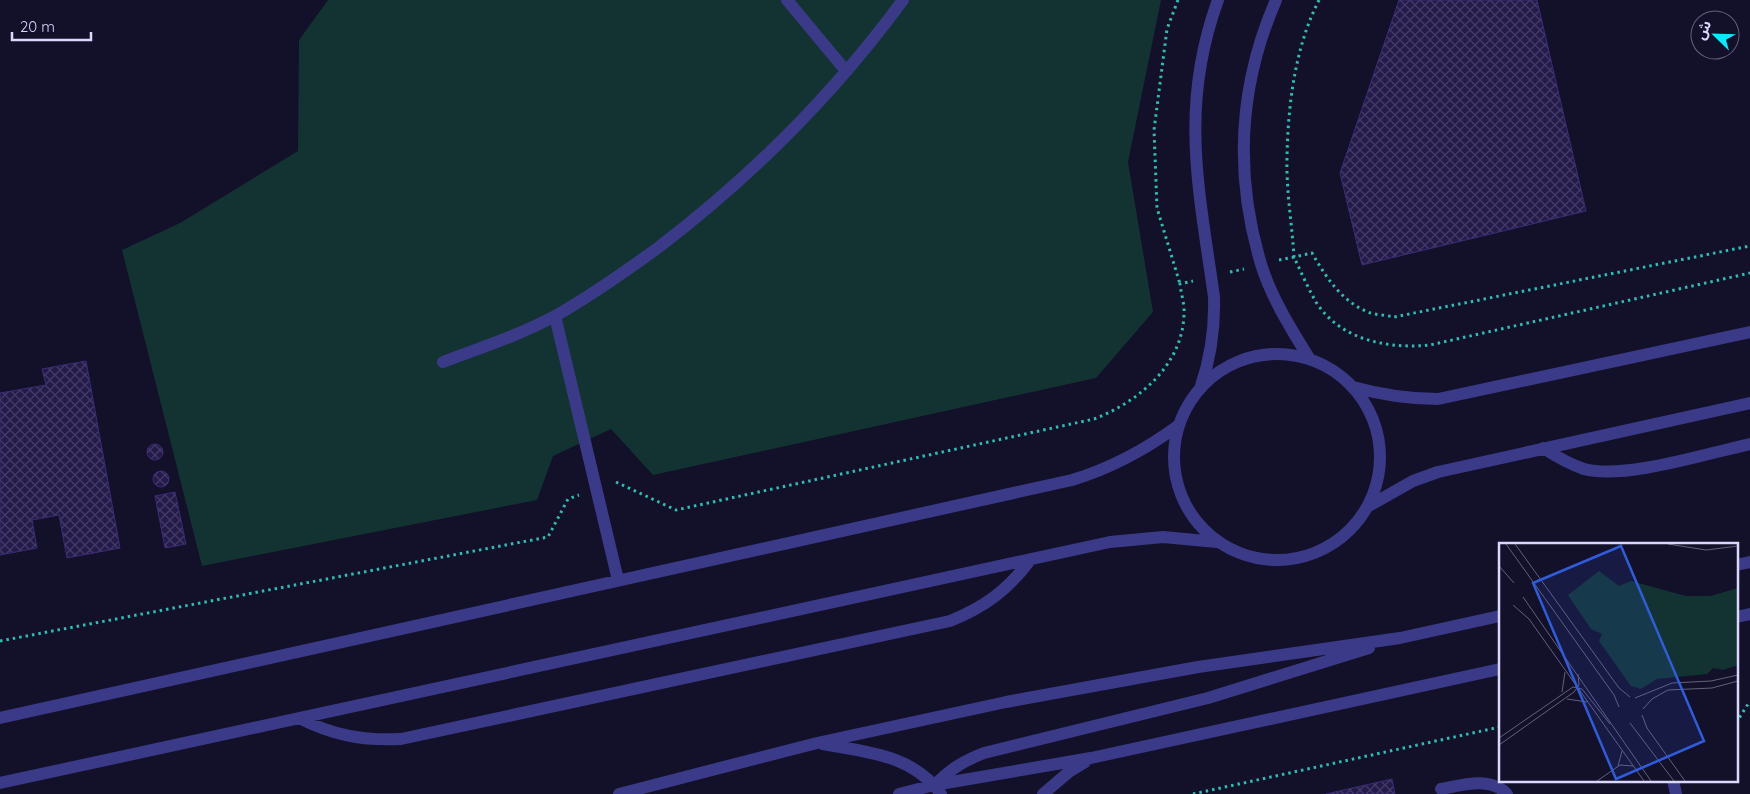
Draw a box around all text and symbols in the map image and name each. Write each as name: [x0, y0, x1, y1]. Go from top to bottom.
scale bar: [12, 10, 91, 42]
north arrow: [1690, 10, 1740, 60]
text: 20 m: [20, 17, 55, 36]
text: ش: [1691, 18, 1715, 42]
inset map: [1499, 543, 1738, 782]

